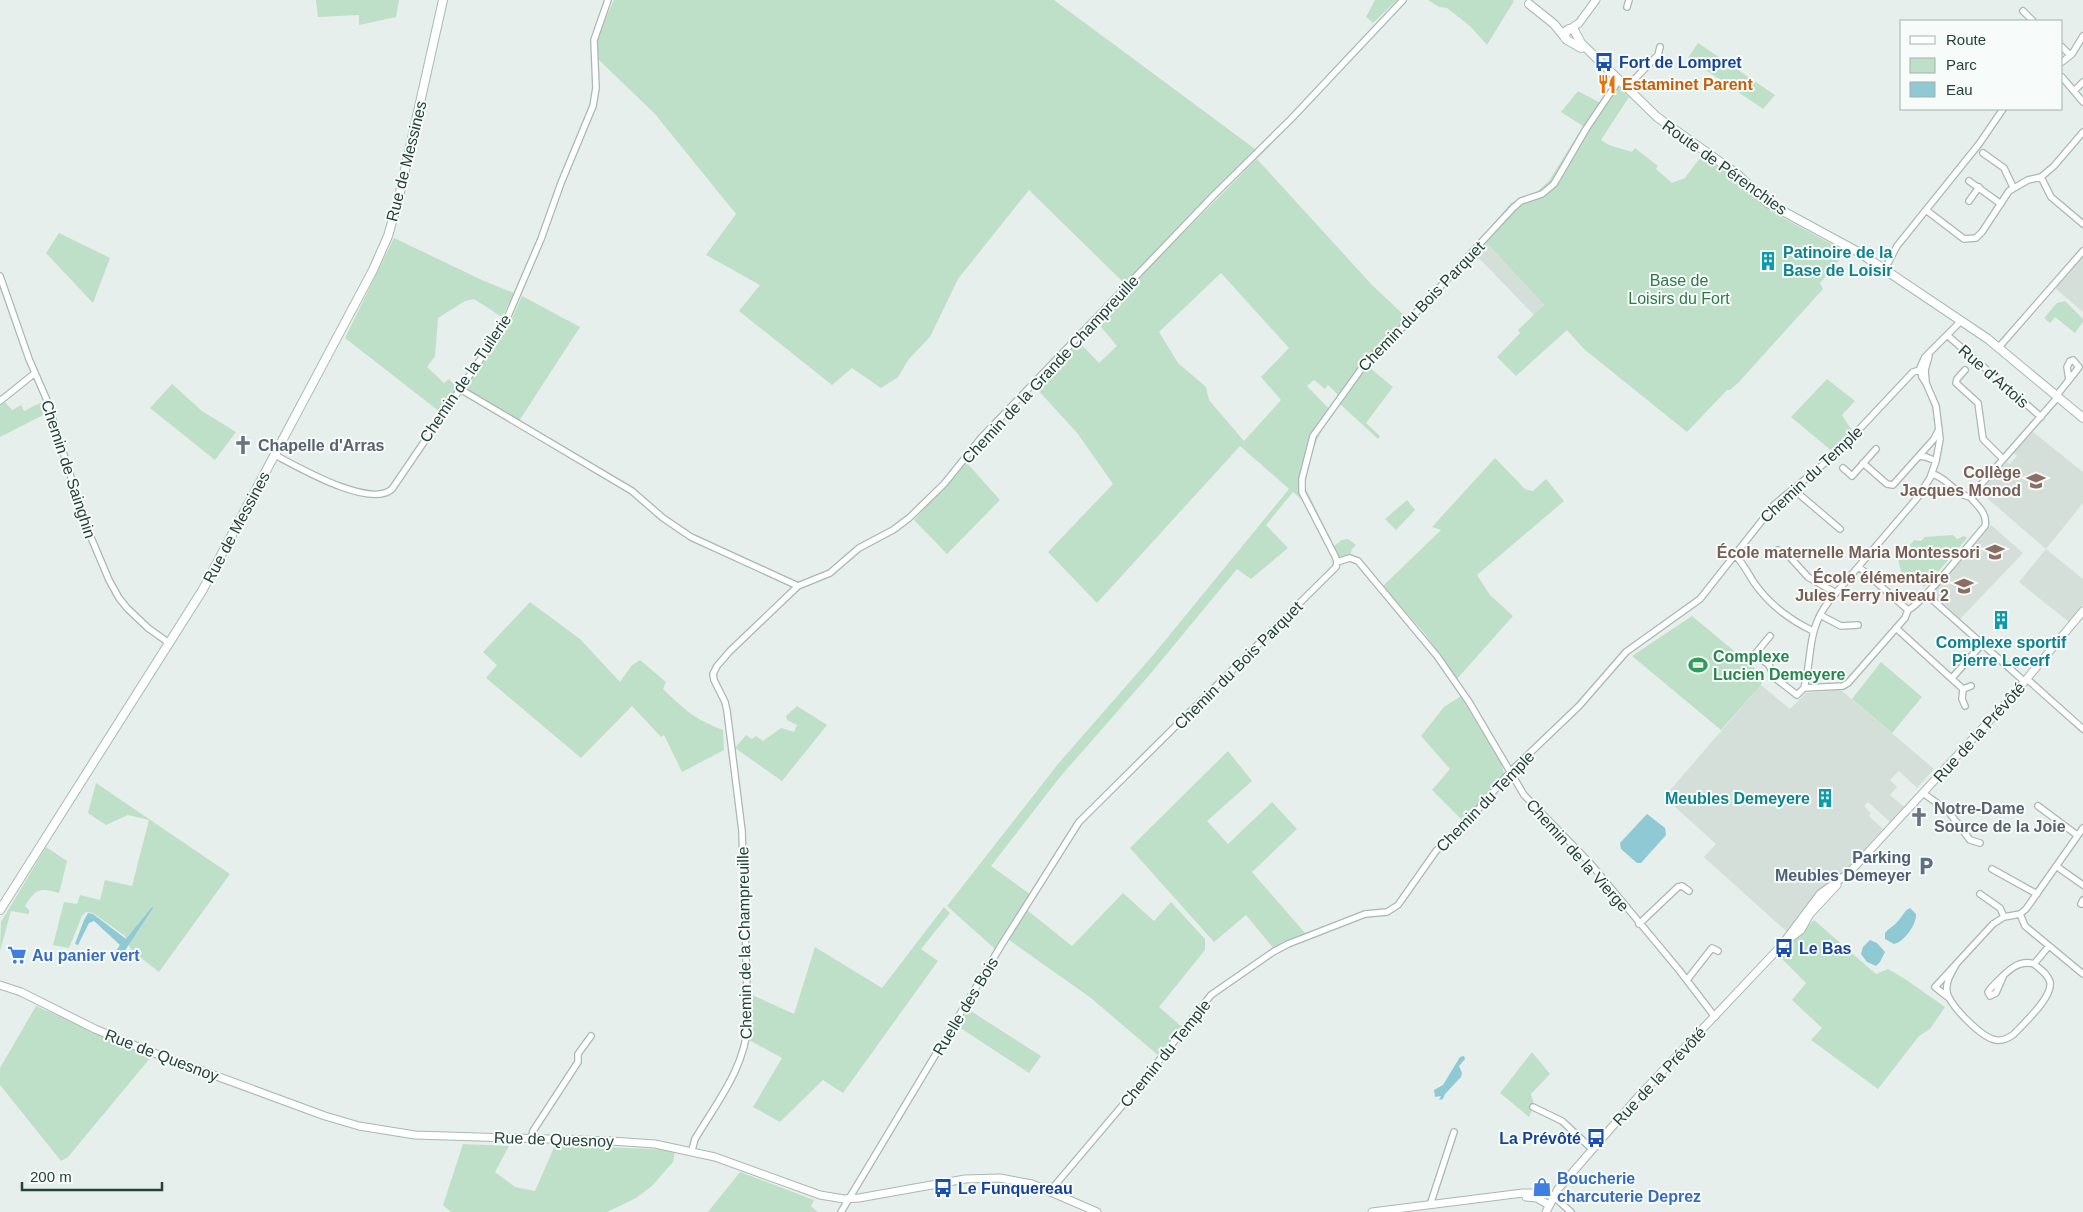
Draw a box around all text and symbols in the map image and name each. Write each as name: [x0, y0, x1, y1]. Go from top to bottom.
legend: [1900, 20, 2063, 110]
text: Route: [1946, 31, 1986, 48]
bus stop icon: Fort de Lompret: [1593, 51, 1615, 73]
place label: Fort de Lompret: [1619, 54, 1742, 71]
text: Parc: [1946, 56, 1977, 73]
restaurant icon: Estaminet Parent: [1596, 73, 1618, 95]
place label: Estaminet Parent: [1622, 76, 1753, 93]
text: Eau: [1946, 81, 1973, 98]
street label: Rue de Messines: [383, 99, 430, 223]
street label: Route de Pérenchies: [1659, 117, 1790, 218]
street label: Chemin du Bois Parquet: [1355, 238, 1488, 375]
place label: Patinoire de la Base de Loisir: [1783, 244, 1892, 279]
building icon: Patinoire de la Base de Loisir: [1757, 250, 1779, 272]
street label: Chemin de la Grande Champreuille: [959, 272, 1142, 467]
park label: Base de Loisirs du Fort: [1628, 272, 1730, 307]
street label: Chemin de la Tuilerie: [416, 311, 515, 445]
street label: Rue d'Artois: [1955, 342, 2032, 411]
street label: Chemin de Sainghin: [38, 398, 99, 540]
street label: Chemin du Temple: [1757, 423, 1866, 526]
church icon: Chapelle d'Arras: [232, 434, 254, 456]
place label: Chapelle d'Arras: [258, 437, 385, 454]
place label: Collège Jacques Monod: [1900, 464, 2021, 499]
street label: Rue de Messines: [200, 469, 273, 586]
school or university icon: Collège Jacques Monod: [2025, 470, 2047, 492]
school or university icon: École maternelle Maria Montessori: [1984, 541, 2006, 563]
place label: École maternelle Maria Montessori: [1717, 543, 1980, 561]
place label: École élémentaire Jules Ferry niveau 2: [1795, 568, 1949, 604]
school or university icon: École élémentaire Jules Ferry niveau 2: [1953, 575, 1975, 597]
street label: Chemin du Bois Parquet: [1171, 598, 1306, 733]
building icon: Complexe sportif Pierre Lecerf: [1990, 609, 2012, 631]
place label: Complexe sportif Pierre Lecerf: [1936, 634, 2067, 669]
place label: Complexe Lucien Demeyere: [1713, 648, 1846, 683]
sports icon: Complexe Lucien Demeyere: [1687, 654, 1709, 676]
street label: Rue de la Prévôté: [1930, 679, 2029, 786]
street label: Chemin du Temple: [1433, 747, 1538, 855]
building icon: Meubles Demeyere: [1814, 787, 1836, 809]
place label: Meubles Demeyere: [1665, 790, 1810, 807]
street label: Chemin de la Vierge: [1523, 796, 1632, 915]
place label: Notre-Dame Source de la Joie: [1934, 800, 2066, 835]
church icon: Notre-Dame Source de la Joie: [1908, 806, 1930, 828]
street label: Chemin de la Champreuille: [734, 846, 755, 1040]
place label: Parking Meubles Demeyer: [1775, 849, 1911, 884]
parking icon: Parking Meubles Demeyer: [1915, 855, 1937, 877]
bus stop icon: Le Bas: [1773, 937, 1795, 959]
place label: Le Bas: [1799, 940, 1852, 957]
supermarket icon: Au panier vert: [6, 944, 28, 966]
place label: Au panier vert: [32, 947, 140, 964]
street label: Ruelle des Bois: [930, 954, 1001, 1058]
street label: Chemin du Temple: [1117, 996, 1214, 1110]
street label: Rue de la Prévôté: [1609, 1024, 1709, 1129]
street label: Rue de Quesnoy: [103, 1026, 221, 1085]
bus stop icon: La Prévôté: [1585, 1127, 1607, 1149]
street label: Rue de Quesnoy: [494, 1129, 614, 1150]
place label: La Prévôté: [1499, 1130, 1581, 1147]
scale bar: [22, 1160, 162, 1192]
text: 200 m: [30, 1168, 72, 1185]
place label: Boucherie charcuterie Deprez: [1557, 1170, 1701, 1205]
shop icon: Boucherie charcuterie Deprez: [1531, 1176, 1553, 1198]
bus stop icon: Le Funquereau: [932, 1177, 954, 1199]
place label: Le Funquereau: [958, 1180, 1073, 1197]

